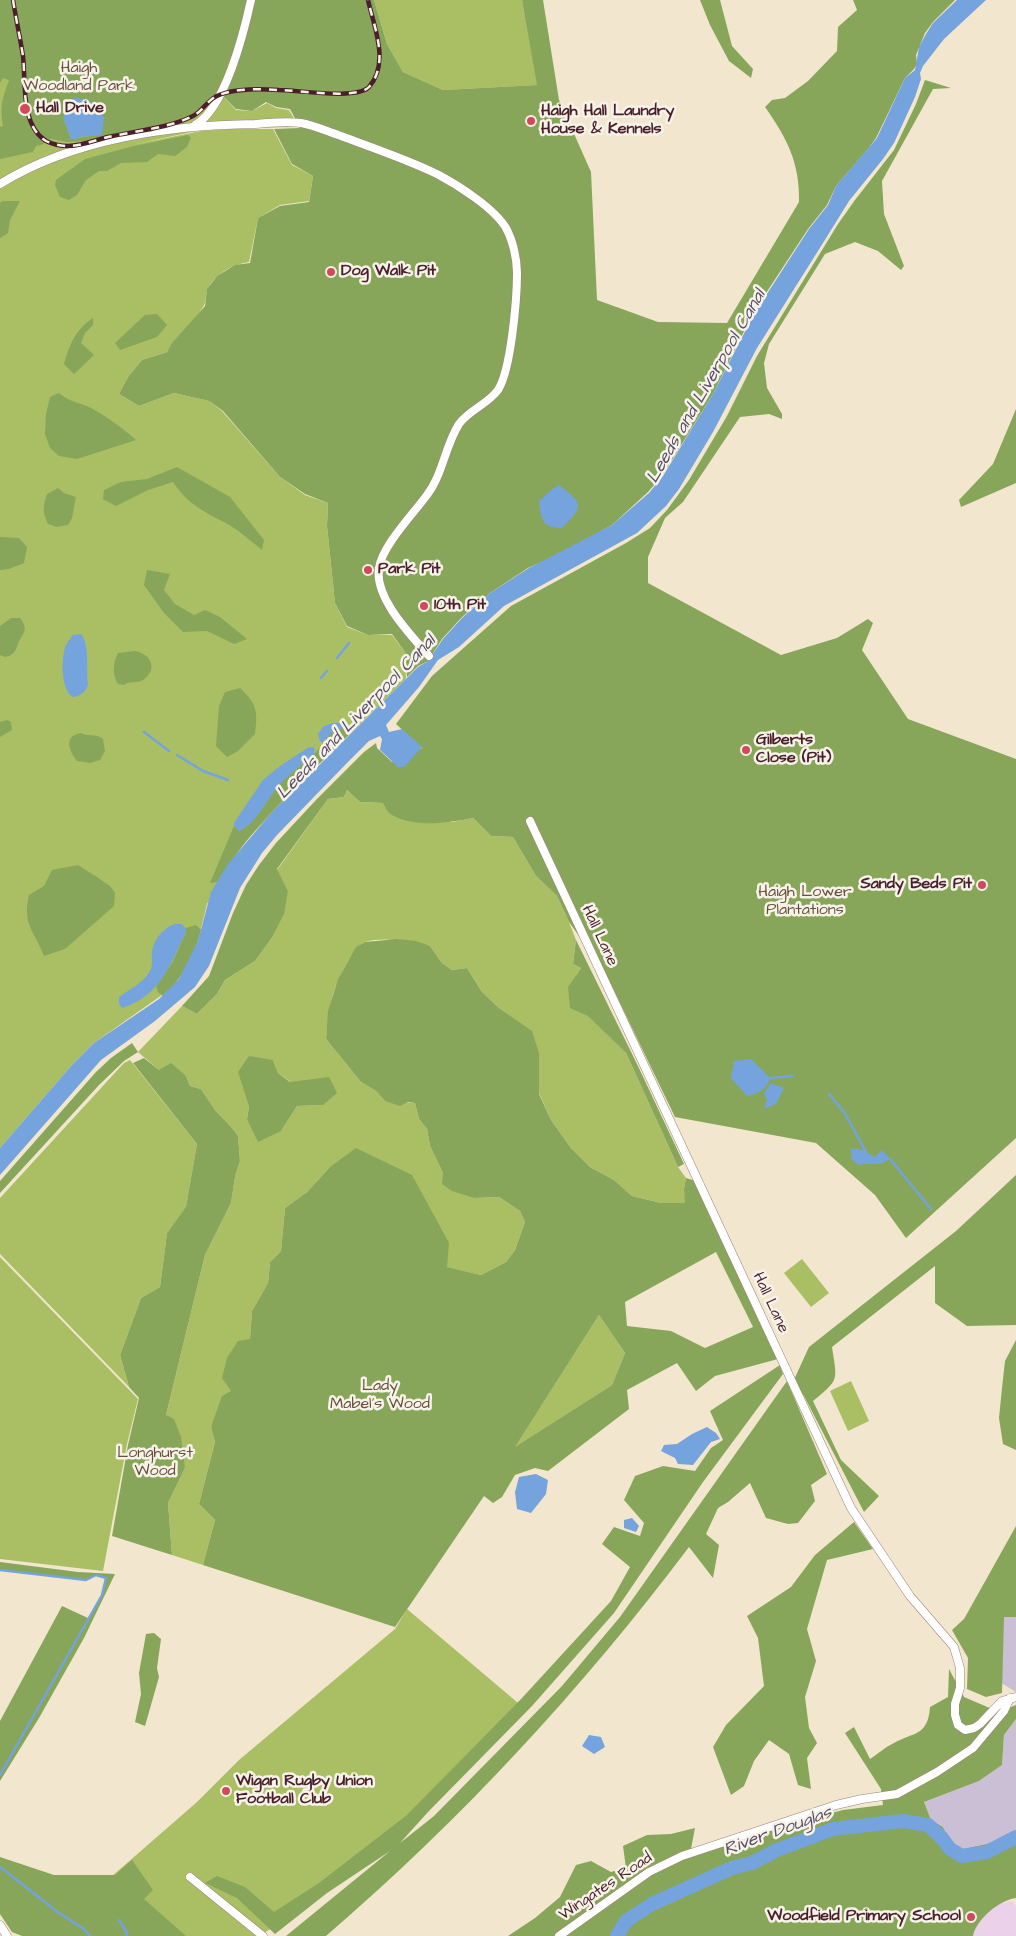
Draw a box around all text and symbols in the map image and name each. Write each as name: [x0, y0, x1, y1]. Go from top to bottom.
park label: Haigh Woodland Park: [23, 59, 135, 97]
place label: Hall Drive: [36, 99, 104, 119]
marker: Hall Drive: [18, 102, 32, 116]
place label: Haigh Hall Laundry House & Kennels: [541, 102, 674, 140]
marker: Haigh Hall Laundry House & Kennels: [525, 115, 537, 127]
place label: Dog Walk Pit: [341, 262, 436, 282]
marker: Dog Walk Pit: [325, 266, 337, 278]
water label: Leeds and Liverpool Canal: [643, 287, 771, 487]
place label: Park Pit: [378, 560, 440, 580]
marker: Park Pit: [362, 564, 374, 576]
place label: 10th Pit: [434, 596, 486, 616]
marker: 10th Pit: [418, 600, 430, 612]
water label: Leeds and Liverpool Canal: [273, 632, 441, 804]
place label: Gilberts Close (Pit): [756, 731, 831, 769]
marker: Gilberts Close (Pit): [740, 744, 752, 756]
place label: Sandy Beds Pit: [860, 875, 972, 895]
marker: Sandy Beds Pit: [976, 879, 988, 891]
park label: Haigh Lower Plantations: [758, 883, 852, 921]
street label: Hall Lane: [577, 902, 621, 970]
street label: Hall Lane: [748, 1269, 792, 1337]
park label: Lady Mabel's Wood: [330, 1377, 430, 1415]
park label: Longhurst Wood: [117, 1444, 193, 1482]
place label: Wigan Rugby Union Football Club: [236, 1772, 373, 1810]
marker: Wigan Rugby Union Football Club: [220, 1785, 232, 1797]
water label: River Douglas: [721, 1803, 835, 1861]
street label: Wingates Road: [556, 1849, 656, 1925]
place label: Woodfield Primary School: [767, 1907, 961, 1927]
marker: Woodfield Primary School: [965, 1911, 977, 1923]

